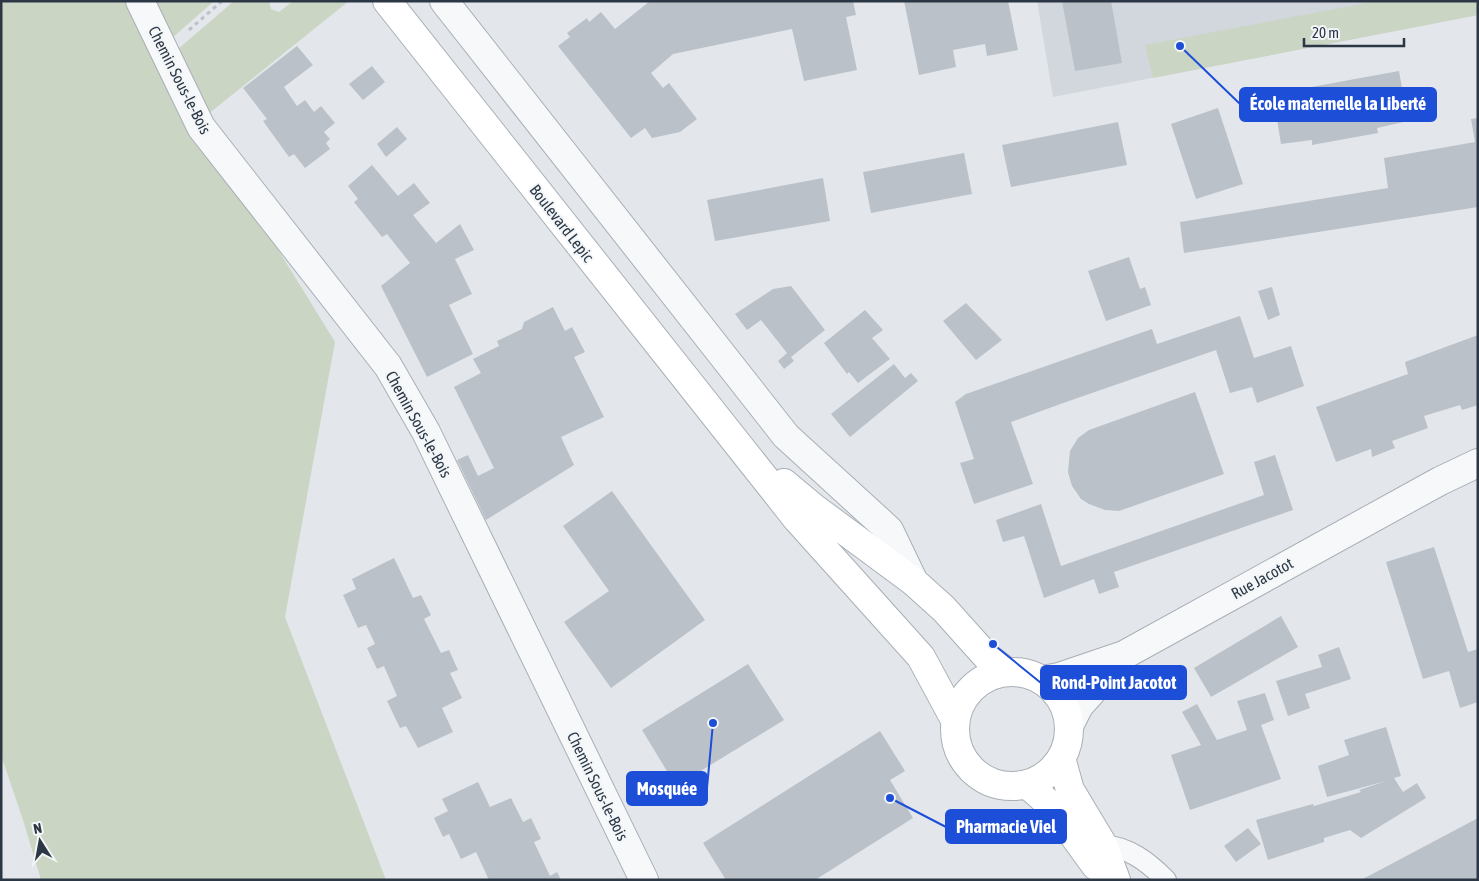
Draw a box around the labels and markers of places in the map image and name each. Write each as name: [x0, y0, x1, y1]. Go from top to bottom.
callout: École maternelle la Liberté: [1240, 88, 1436, 121]
callout: Rond-Point Jacotot: [1041, 666, 1186, 699]
callout: Mosquée: [627, 772, 707, 805]
callout: Pharmacie Viel: [946, 810, 1066, 843]

